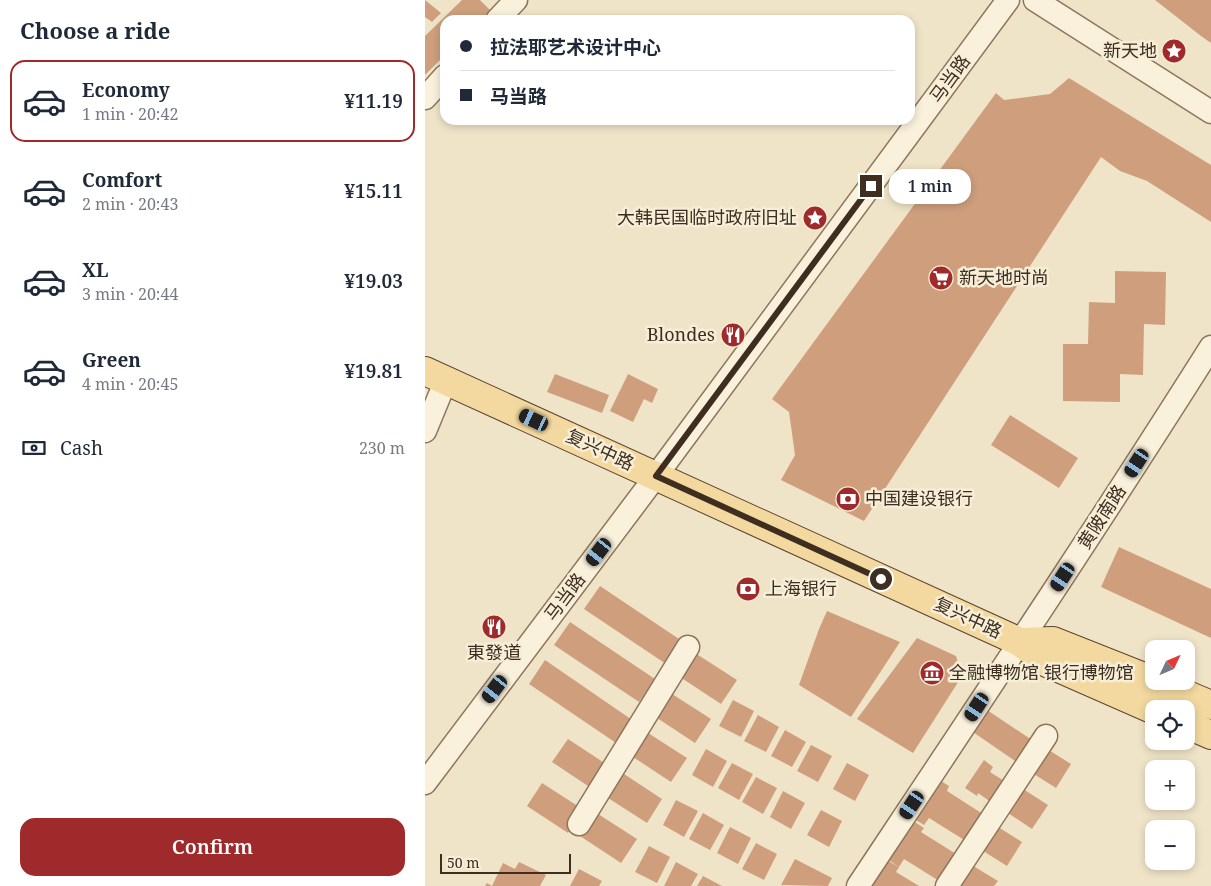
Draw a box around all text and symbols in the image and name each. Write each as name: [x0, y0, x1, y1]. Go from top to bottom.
text: Choose a ride: [20, 15, 170, 45]
text: 拉法耶艺术设计中心: [490, 34, 661, 60]
place label: 新天地: [1103, 38, 1157, 62]
place icon: 新天地: [1161, 38, 1187, 64]
street label: 马当路: [924, 50, 975, 107]
text: Economy: [82, 77, 170, 103]
icon: car: [22, 79, 67, 124]
text: 马当路: [490, 83, 547, 109]
text: ¥11.19: [344, 88, 403, 114]
text: 1 min · 20:42: [82, 103, 178, 125]
text: Comfort: [82, 167, 162, 193]
callout: 1 min: [889, 168, 971, 204]
icon: car: [22, 169, 67, 214]
route end: [860, 175, 882, 197]
text: 1 min: [908, 175, 952, 197]
text: ¥15.11: [344, 178, 403, 204]
text: 2 min · 20:43: [82, 193, 178, 215]
place label: 大韩民国临时政府旧址: [617, 205, 797, 229]
place icon: 大韩民国临时政府旧址: [802, 205, 828, 231]
text: XL: [82, 257, 108, 283]
icon: car: [22, 259, 67, 304]
supermarket icon: 新天地时尚: [928, 265, 954, 291]
place label: 新天地时尚: [959, 265, 1049, 289]
text: ¥19.03: [344, 268, 403, 294]
text: 3 min · 20:44: [82, 283, 178, 305]
place label: Blondes: [647, 322, 715, 346]
restaurant icon: Blondes: [720, 322, 746, 348]
text: Green: [82, 347, 141, 373]
icon: car: [22, 349, 67, 394]
text: ¥19.81: [344, 358, 403, 384]
text: 4 min · 20:45: [82, 373, 178, 395]
car: [517, 407, 550, 433]
street label: 复兴中路: [563, 423, 638, 475]
icon: cash: [20, 434, 48, 462]
text: Cash: [60, 435, 103, 461]
text: 230 m: [359, 437, 405, 459]
car: [1122, 446, 1151, 480]
street label: 黄陂南路: [1071, 480, 1131, 553]
bank icon: 中国建设银行: [835, 486, 861, 512]
place label: 中国建设银行: [865, 486, 973, 510]
car: [583, 536, 614, 568]
car: [1048, 560, 1077, 594]
street label: 马当路: [538, 568, 590, 625]
route start: [870, 568, 892, 590]
bank icon: 上海银行: [735, 576, 761, 602]
place label: 上海银行: [765, 576, 837, 600]
street label: 复兴中路: [931, 591, 1006, 643]
restaurant icon: 東發道: [481, 614, 507, 640]
place label: 東發道: [467, 640, 521, 664]
north arrow: [1145, 640, 1195, 690]
map controls: [1145, 640, 1195, 870]
museum icon: 全融博物馆 银行博物馆: [919, 660, 945, 686]
place label: 全融博物馆 银行博物馆: [949, 660, 1134, 684]
car: [479, 673, 510, 705]
car: [962, 690, 991, 724]
button: locate: [1145, 700, 1195, 750]
button: +: [1145, 760, 1195, 810]
car: [897, 788, 926, 822]
button: Confirm: [20, 818, 405, 876]
button: −: [1145, 820, 1195, 870]
scale bar: [440, 851, 571, 874]
text: 50 m: [447, 853, 480, 872]

